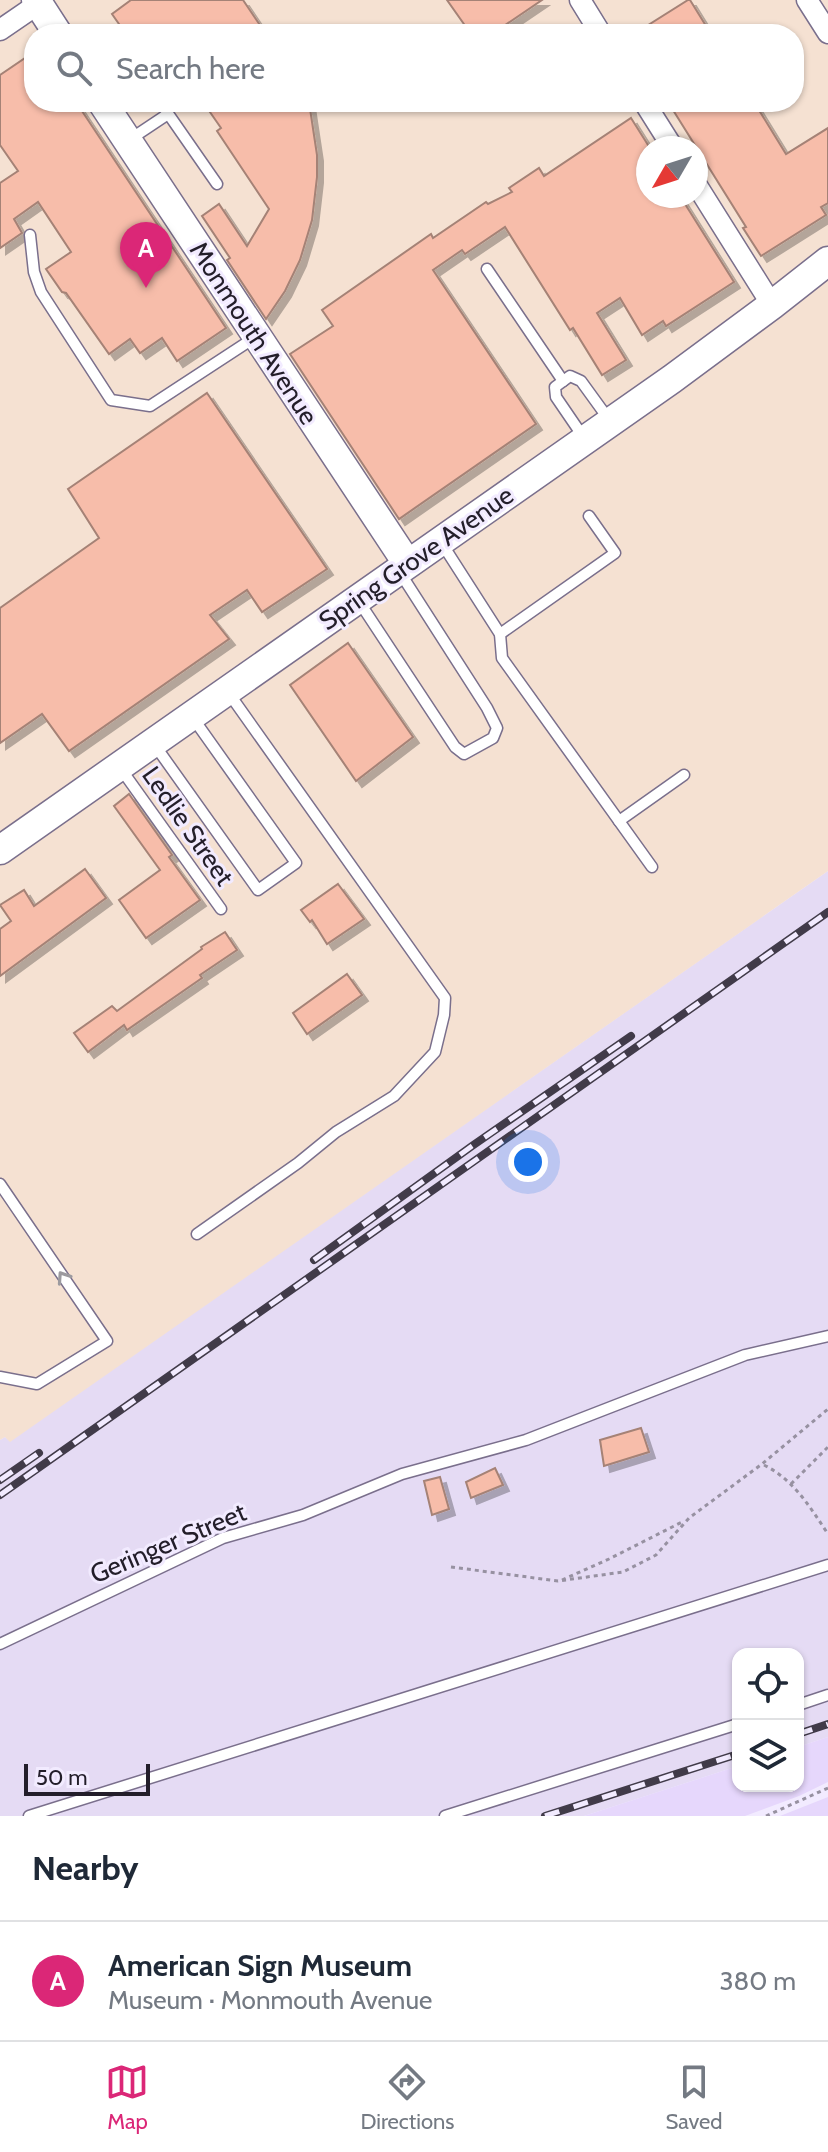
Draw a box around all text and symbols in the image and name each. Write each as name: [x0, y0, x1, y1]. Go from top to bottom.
search box: [24, 24, 804, 112]
icon: search: [52, 46, 96, 90]
text: Search here: [116, 50, 265, 87]
north arrow: [636, 136, 708, 208]
pin: A: [120, 222, 172, 288]
street label: Monmouth Avenue: [183, 236, 325, 430]
street label: Spring Grove Avenue: [313, 479, 519, 637]
street label: Ledlie Street: [135, 760, 241, 892]
your location: [508, 1142, 548, 1182]
one-way arrow: [58, 1271, 73, 1285]
street label: Geringer Street: [85, 1496, 251, 1590]
map controls: [732, 1648, 804, 1792]
button: locate: [732, 1648, 804, 1720]
button: layers: [732, 1720, 804, 1792]
scale bar: [24, 1760, 150, 1796]
text: 50 m: [36, 1764, 88, 1791]
text: Nearby: [32, 1847, 139, 1889]
text: American Sign Museum: [108, 1947, 412, 1984]
text: A: [50, 1965, 66, 1997]
text: 380 m: [719, 1965, 796, 1997]
text: Museum · Monmouth Avenue: [108, 1984, 432, 2016]
tab: Map: [105, 2060, 149, 2135]
tab: Directions: [360, 2060, 454, 2135]
tab: Saved: [665, 2060, 723, 2135]

